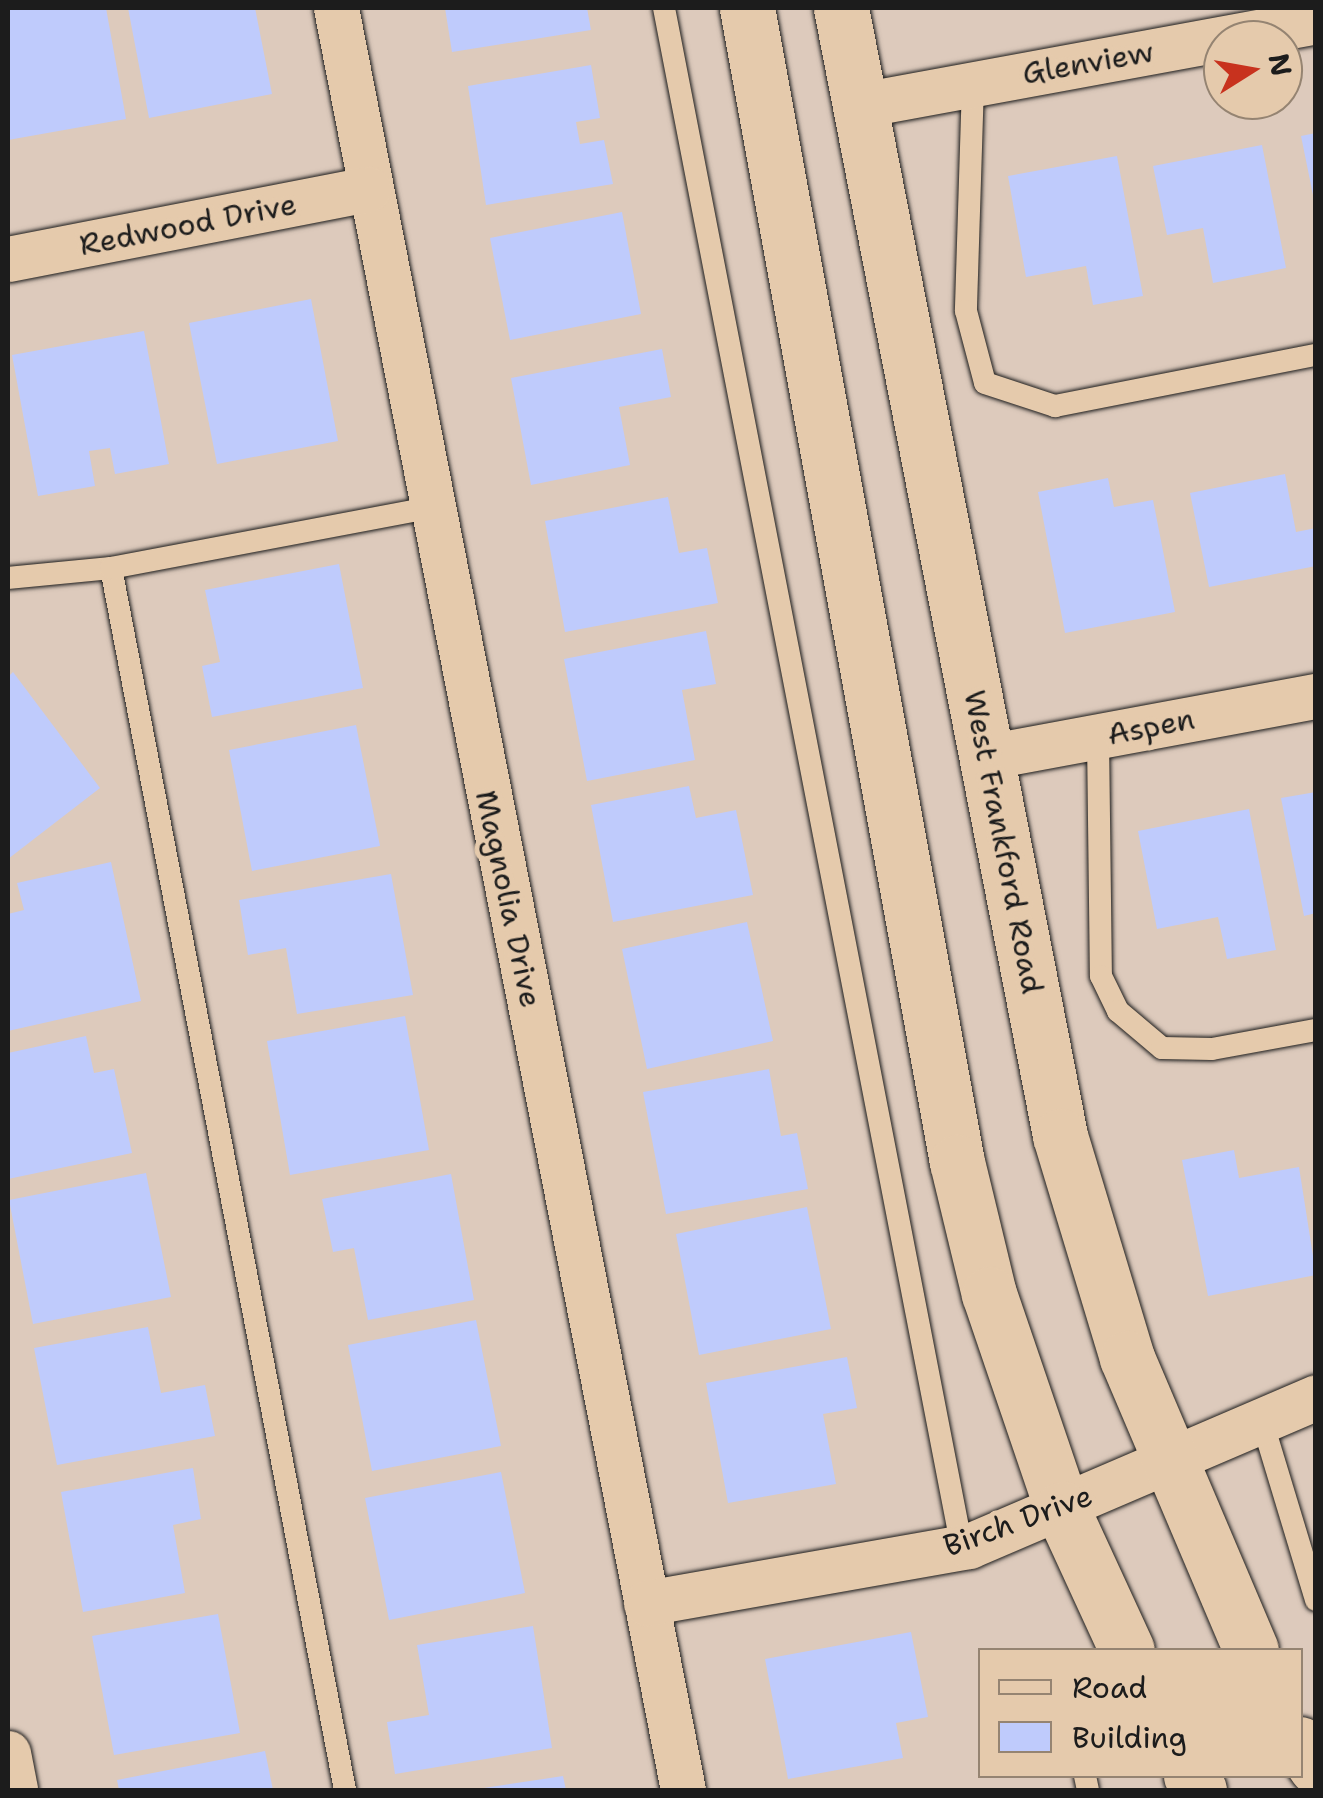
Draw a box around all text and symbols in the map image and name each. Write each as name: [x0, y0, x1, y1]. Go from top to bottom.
north arrow: [1203, 20, 1303, 120]
street label: Glenview: [1020, 34, 1156, 92]
text: N: [1260, 50, 1301, 79]
street label: Redwood Drive: [76, 186, 300, 264]
street label: West Frankford Road: [956, 687, 1050, 997]
street label: Aspen: [1104, 701, 1198, 753]
street label: Magnolia Drive: [467, 787, 549, 1011]
street label: Birch Drive: [939, 1477, 1097, 1565]
legend: [978, 1648, 1303, 1778]
text: Road: [1072, 1667, 1147, 1708]
text: Building: [1072, 1717, 1187, 1758]

